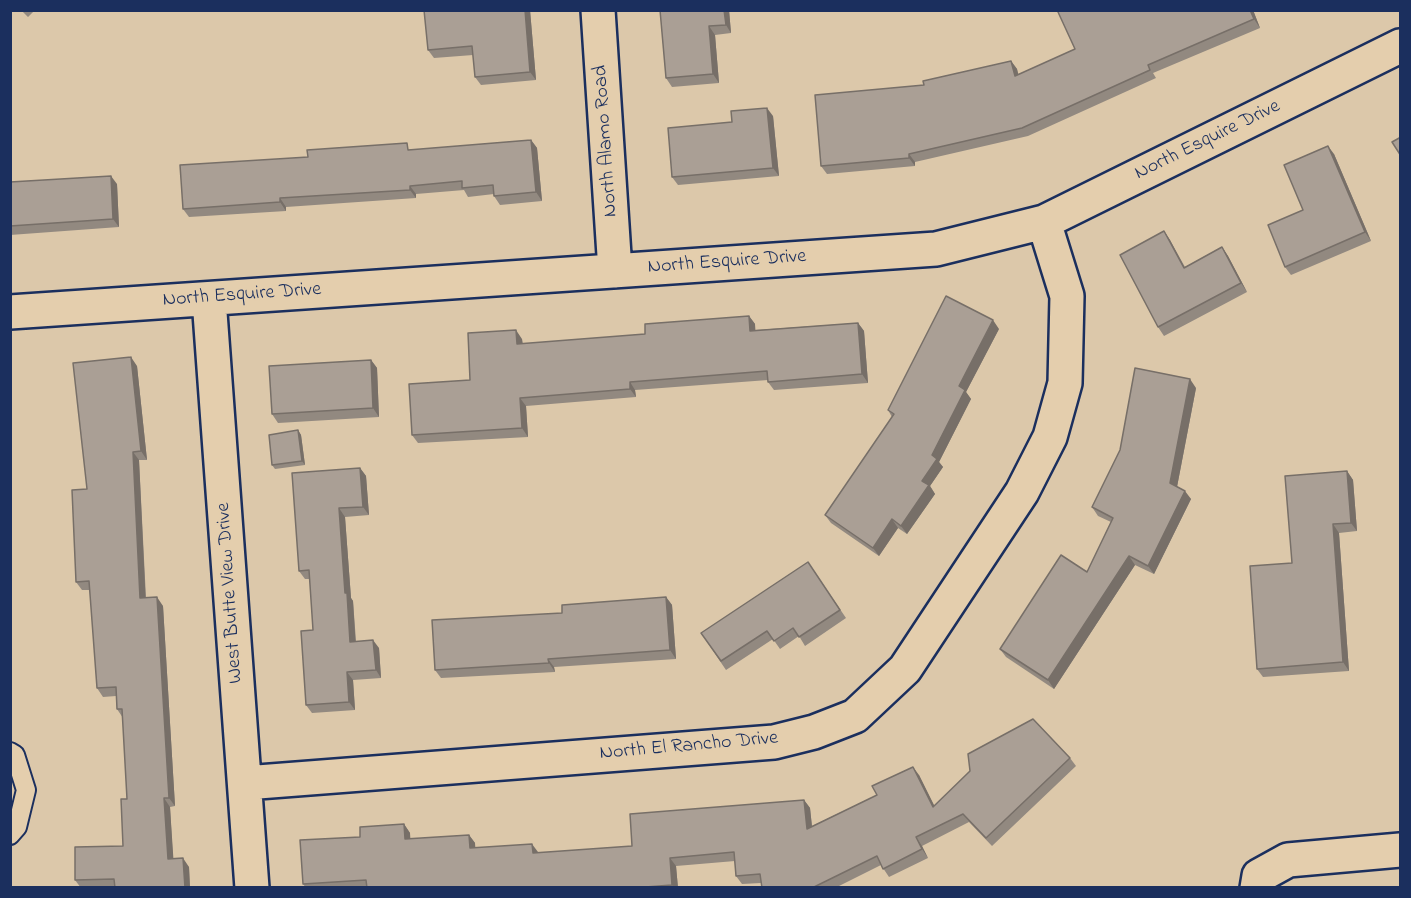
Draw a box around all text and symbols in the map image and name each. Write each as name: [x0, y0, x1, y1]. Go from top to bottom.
street label: North Alamo Road: [590, 64, 624, 218]
street label: North Esquire Drive: [1131, 95, 1285, 187]
street label: North Esquire Drive: [647, 245, 807, 281]
street label: North Esquire Drive: [162, 278, 322, 314]
street label: West Butte View Drive: [213, 502, 249, 684]
street label: North El Rancho Drive: [599, 727, 779, 767]

